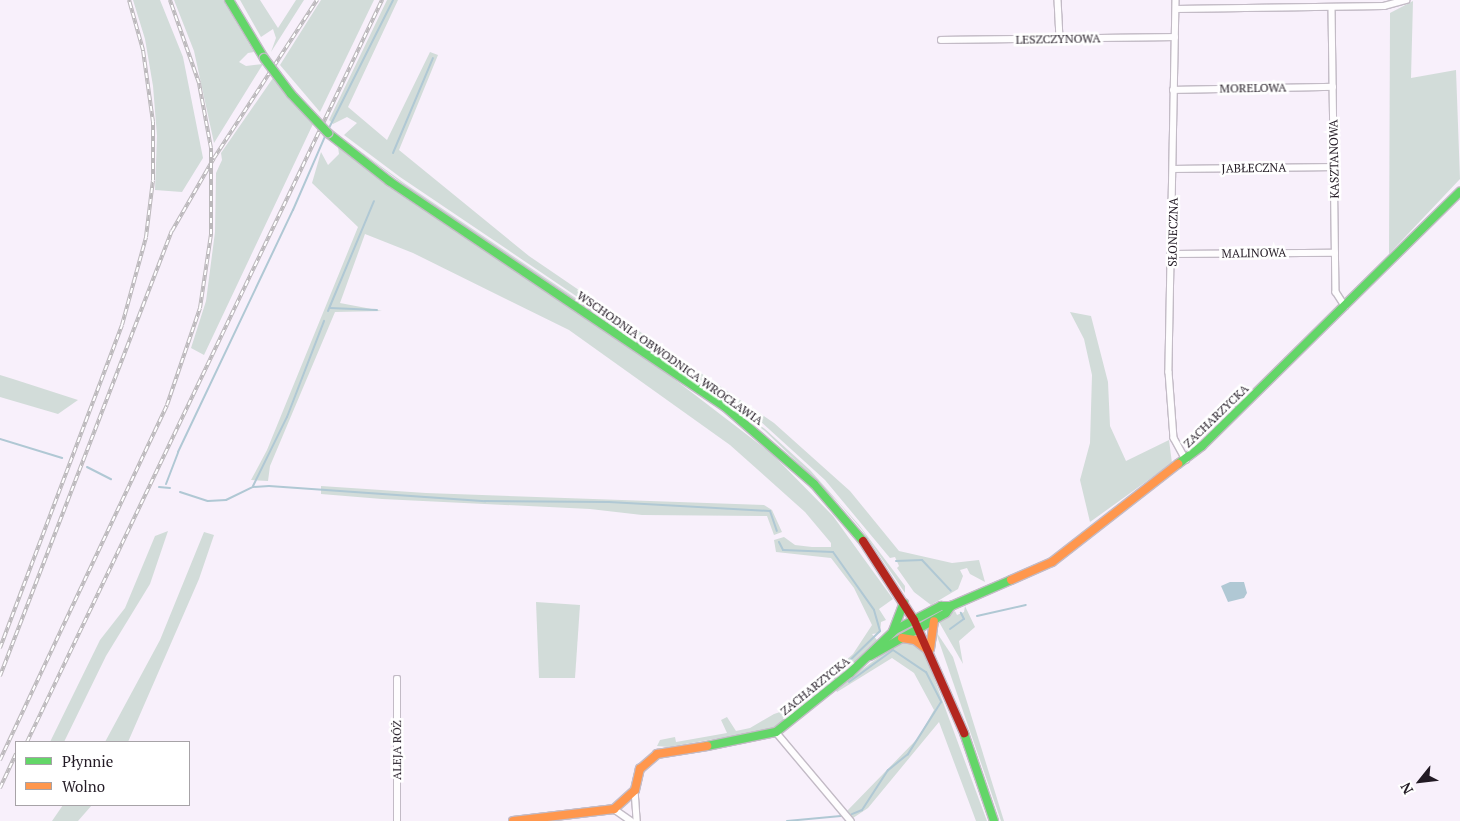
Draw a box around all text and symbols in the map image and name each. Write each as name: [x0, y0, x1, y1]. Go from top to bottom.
street label: LESZCZYNOWA: [1015, 31, 1101, 47]
street label: MORELOWA: [1219, 80, 1287, 96]
street label: KASZTANOWA: [1326, 119, 1342, 199]
street label: JABŁECZNA: [1221, 160, 1287, 176]
street label: SŁONECZNA: [1165, 197, 1181, 267]
street label: MALINOWA: [1221, 245, 1287, 261]
street label: WSCHODNIA OBWODNICA WROCŁAWIA: [574, 288, 766, 428]
street label: ZACHARZYCKA: [1181, 381, 1251, 451]
street label: ZACHARZYCKA: [778, 654, 852, 718]
street label: ALEJA RÓŻ: [390, 720, 404, 780]
legend: [15, 741, 190, 806]
text: Płynnie: [62, 751, 113, 771]
north arrow: [1395, 756, 1445, 806]
text: Wolno: [62, 776, 105, 796]
text: N: [1396, 779, 1417, 798]

